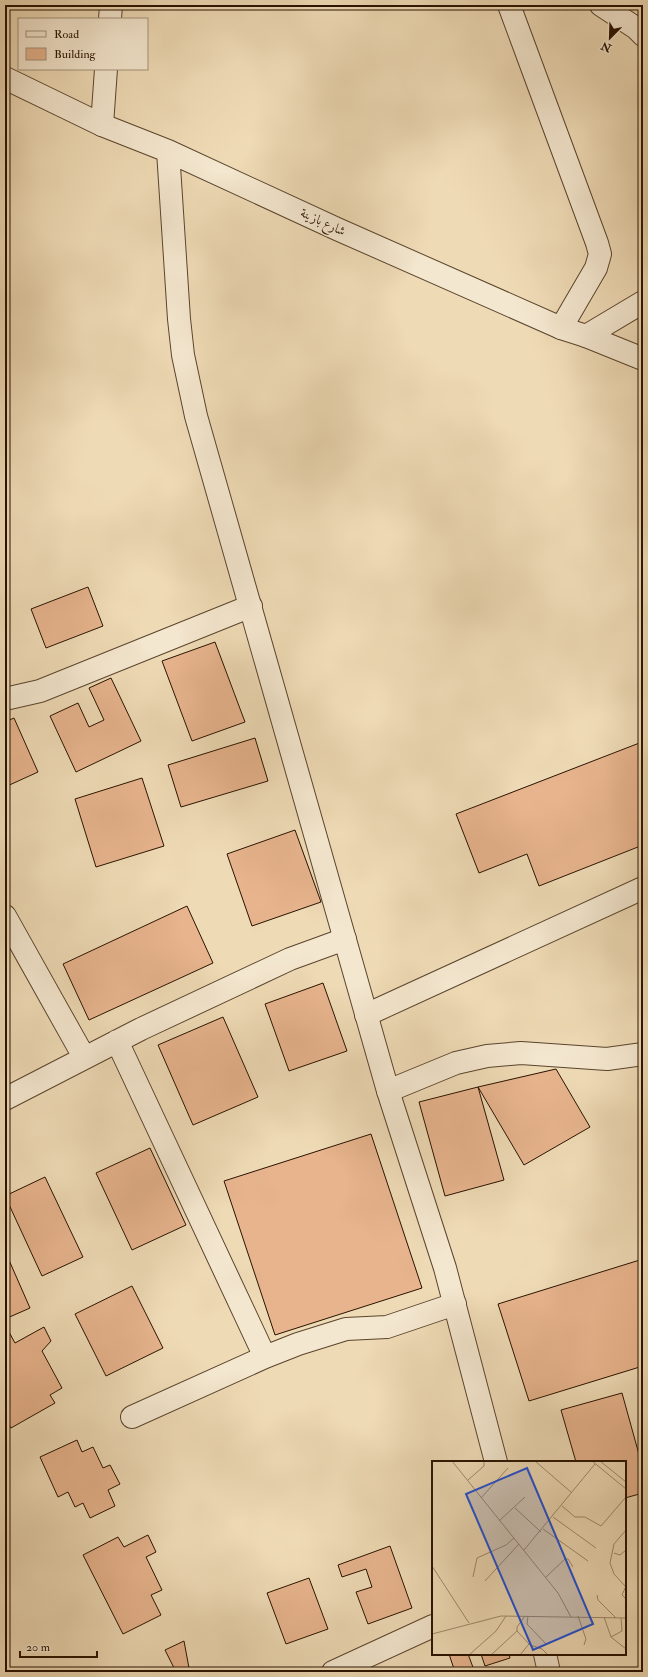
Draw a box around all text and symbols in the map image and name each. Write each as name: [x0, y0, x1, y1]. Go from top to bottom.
legend: [18, 18, 148, 70]
north arrow: [590, 18, 630, 58]
text: Road: [54, 27, 79, 42]
text: N: [598, 38, 614, 55]
text: Building: [54, 47, 97, 62]
street label: شارع بازينة: [297, 205, 348, 242]
inset map: [432, 1461, 626, 1655]
scale bar: [20, 1633, 97, 1659]
text: 20 m: [26, 1640, 51, 1655]

